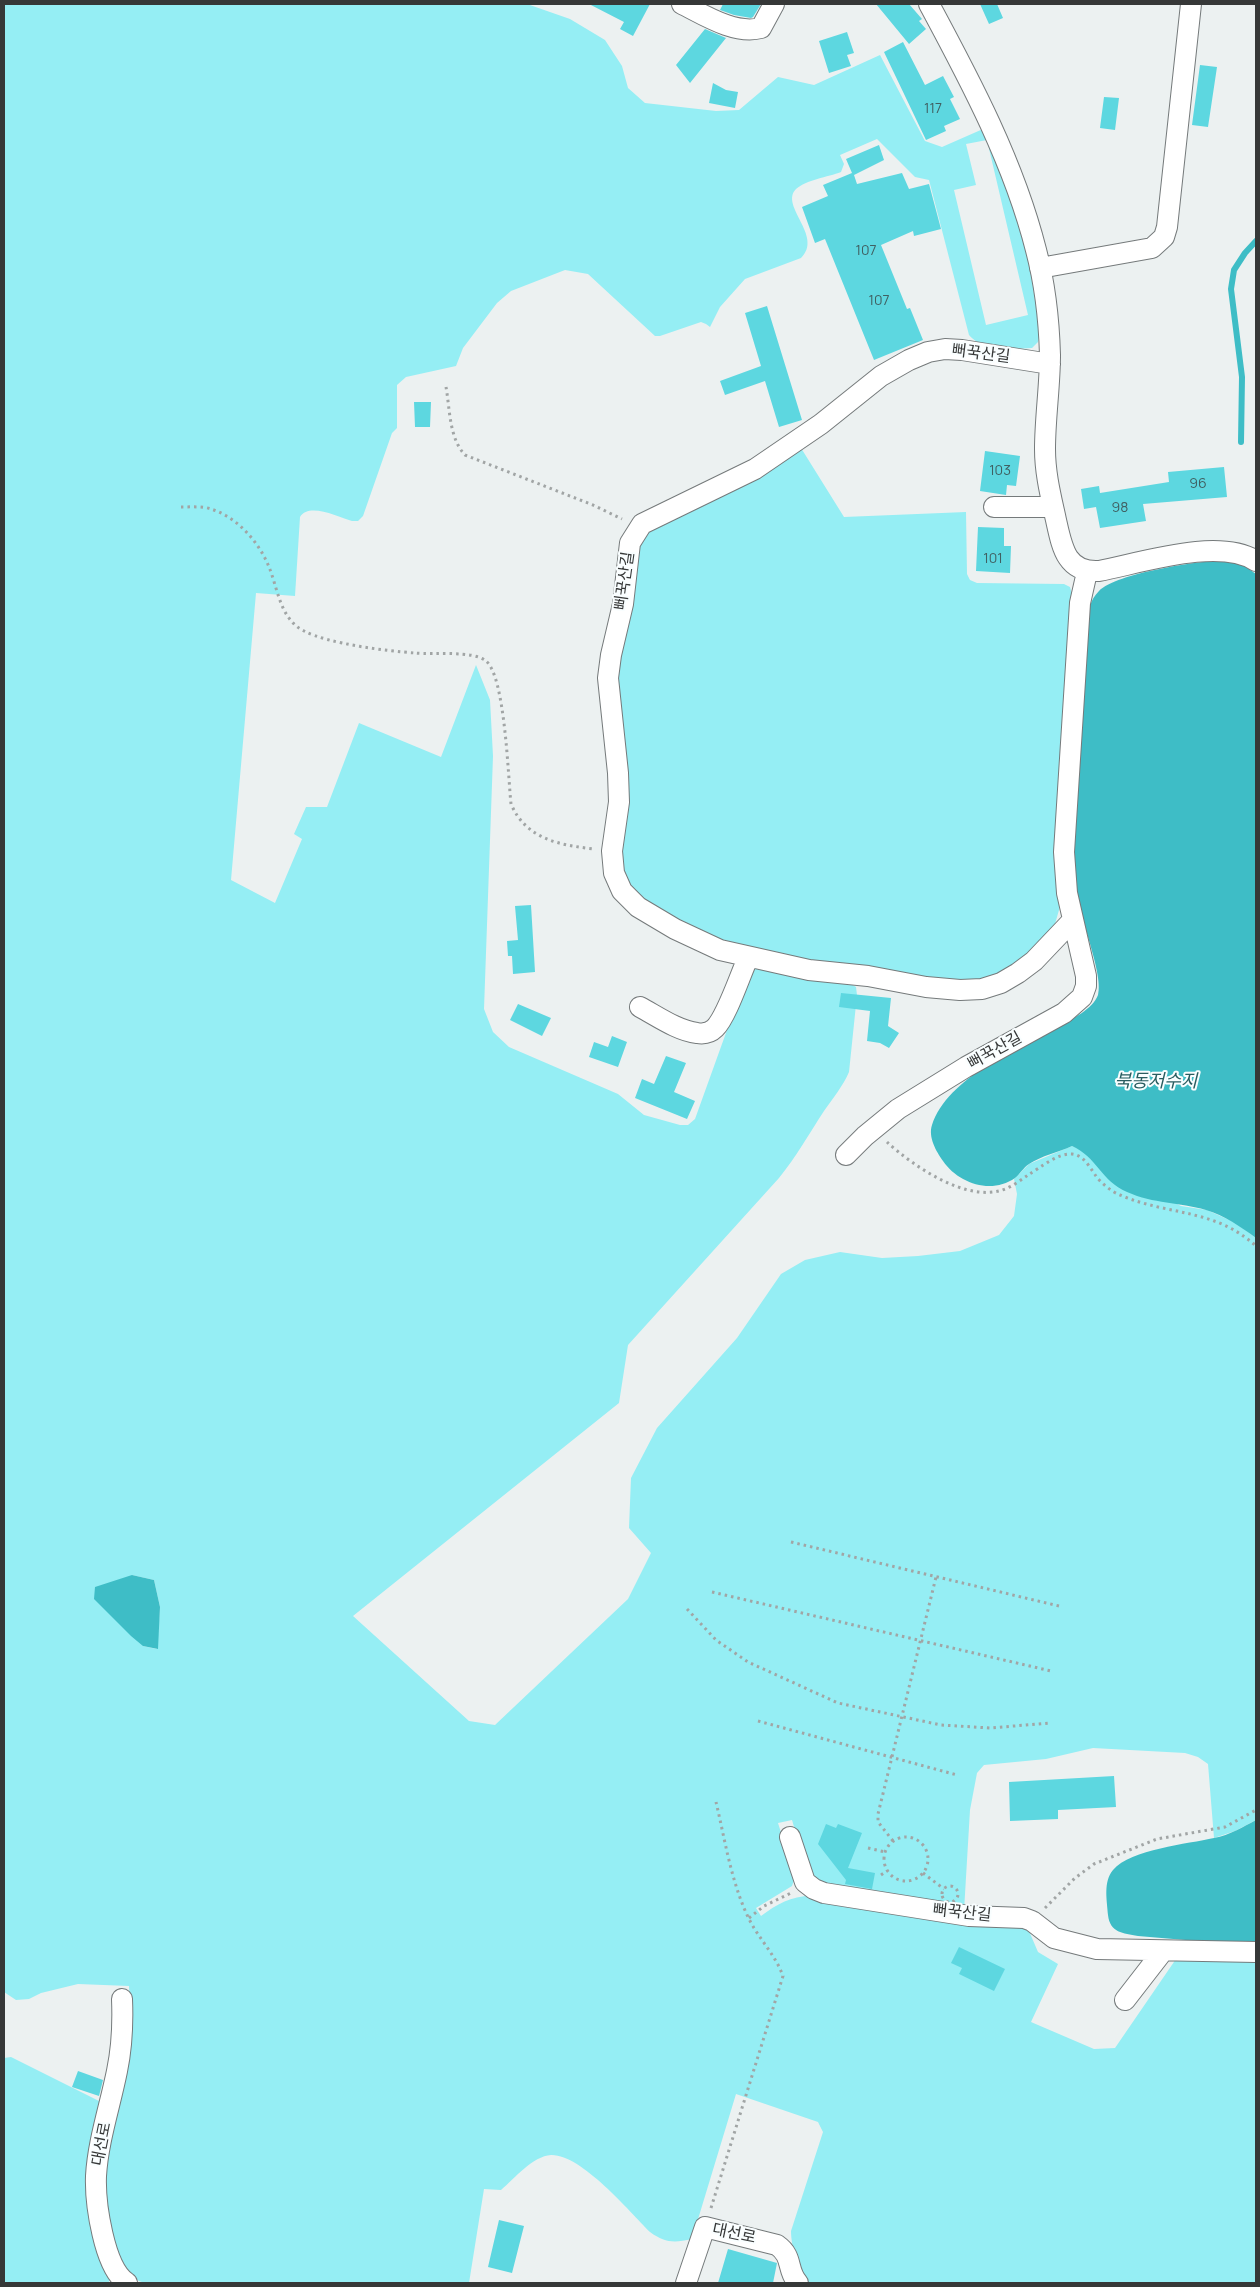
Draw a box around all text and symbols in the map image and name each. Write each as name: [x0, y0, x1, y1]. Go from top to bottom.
house number: 117: [924, 101, 942, 117]
house number: 107: [855, 243, 877, 259]
house number: 107: [868, 293, 890, 309]
street label: 뻐꾹산길: [951, 341, 1011, 367]
house number: 103: [989, 463, 1011, 479]
house number: 96: [1189, 476, 1207, 492]
house number: 98: [1112, 500, 1128, 516]
street label: 뻐꾹산길: [611, 551, 639, 611]
house number: 101: [983, 551, 1003, 567]
street label: 뻐꾹산길: [965, 1028, 1025, 1074]
water label: 북동저수지: [1115, 1071, 1197, 1093]
street label: 뻐꾹산길: [932, 1900, 992, 1926]
street label: 대선로: [88, 2120, 116, 2168]
street label: 대선로: [710, 2220, 758, 2248]

